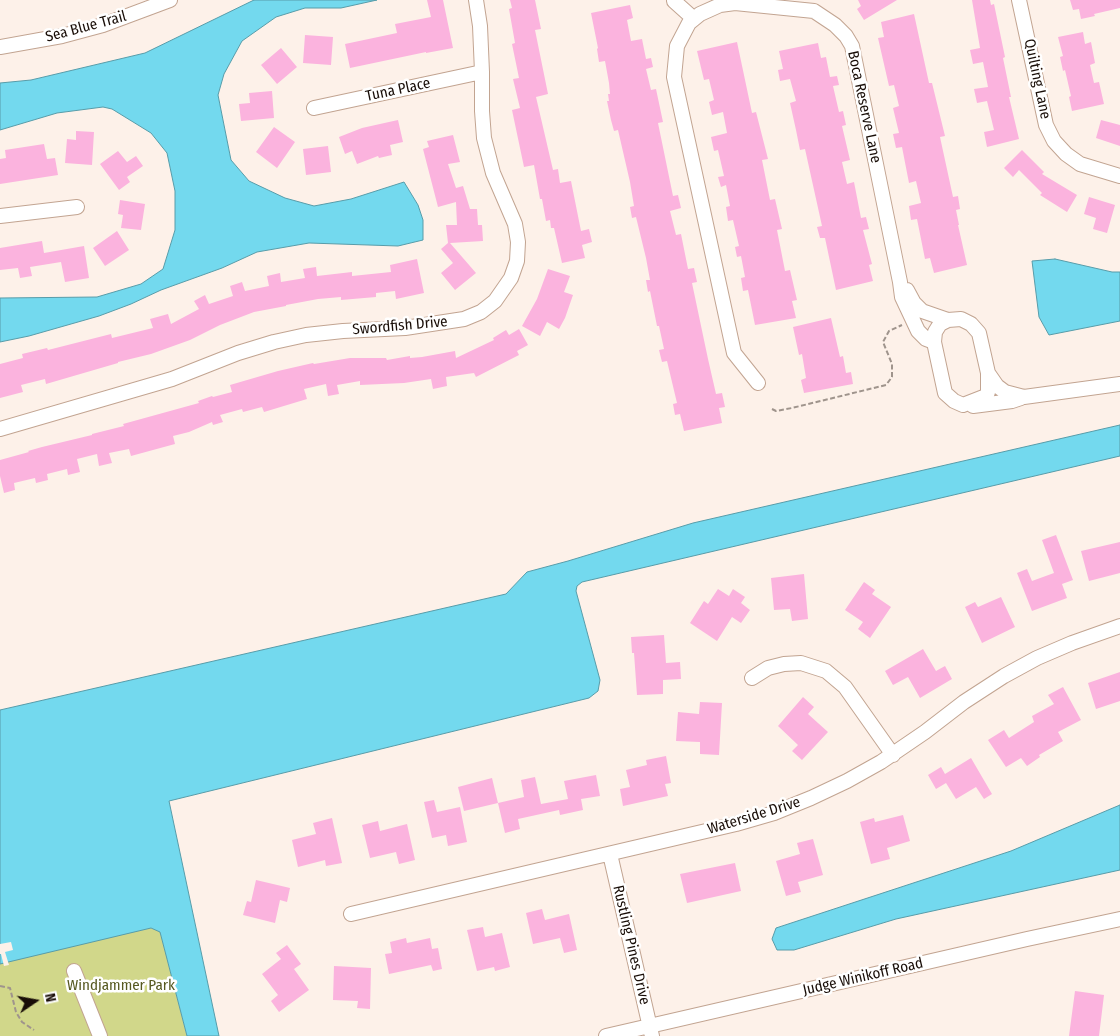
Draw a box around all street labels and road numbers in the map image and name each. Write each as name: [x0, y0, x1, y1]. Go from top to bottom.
street label: Sea Blue Trail: [44, 8, 128, 46]
street label: Quilting Lane: [1020, 37, 1054, 121]
street label: Boca Reserve Lane: [843, 49, 885, 165]
street label: Tuna Place: [364, 74, 432, 106]
street label: Swordfish Drive: [352, 313, 448, 339]
street label: Waterside Drive: [705, 793, 803, 839]
street label: Rustling Pines Drive: [609, 884, 653, 1006]
street label: Judge Winikoff Road: [801, 954, 925, 1000]

